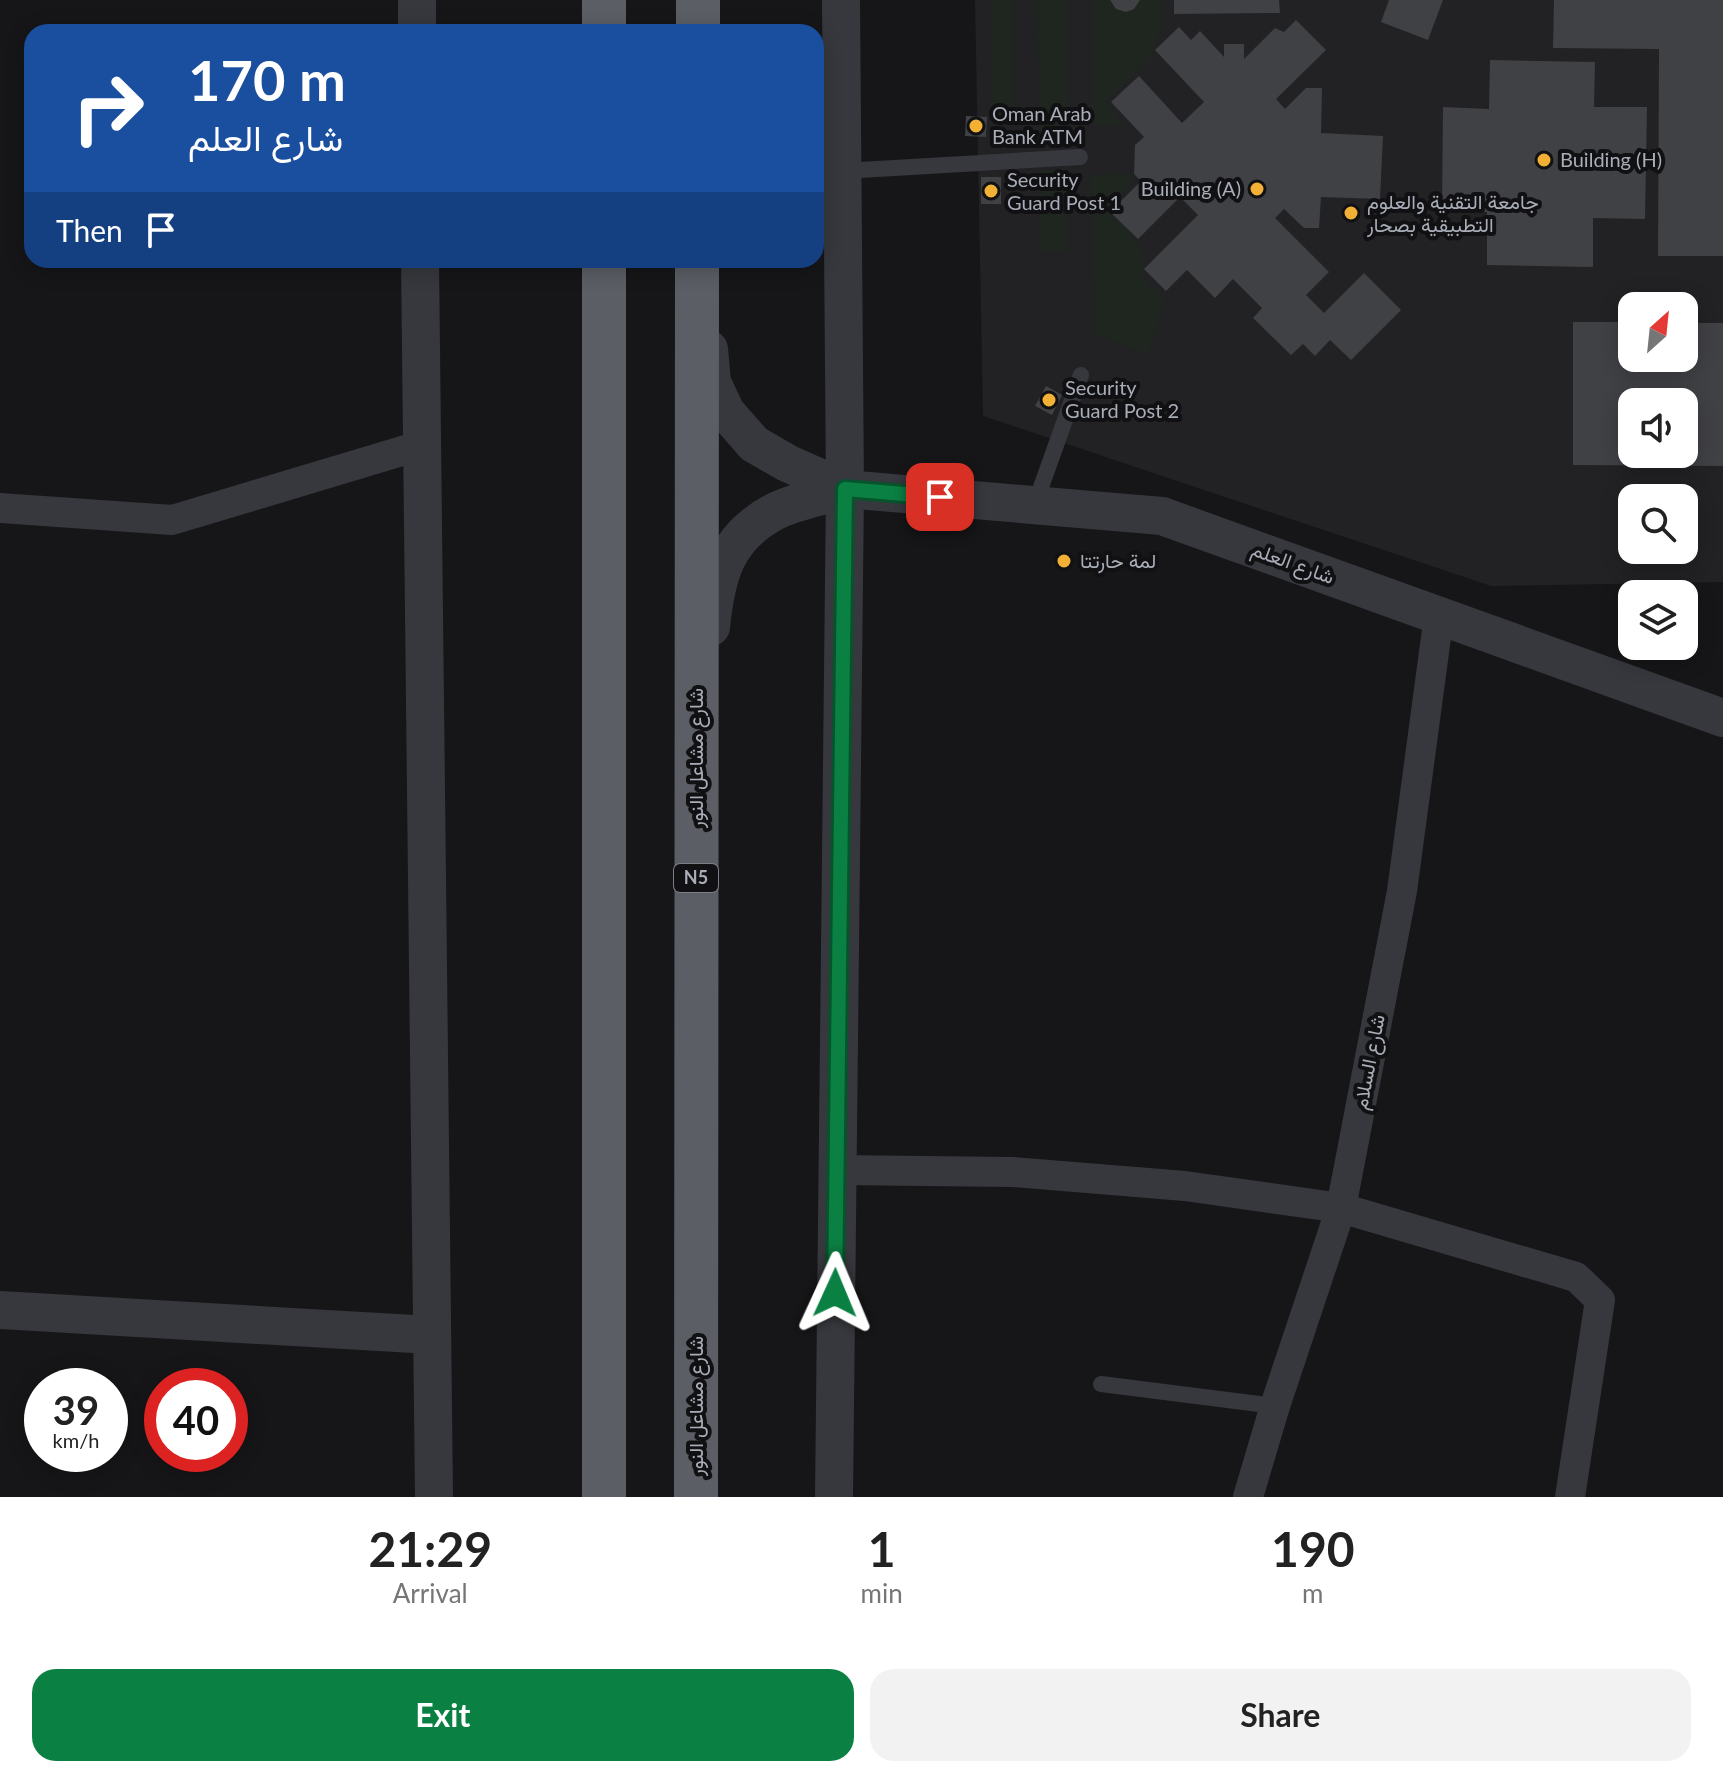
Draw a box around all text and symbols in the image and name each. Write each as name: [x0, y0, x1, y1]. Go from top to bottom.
text: 170 m: [188, 46, 346, 113]
icon: right: [56, 56, 160, 160]
place label: Oman Arab Bank ATM: [992, 101, 1092, 148]
text: شارع العلم: [188, 115, 343, 159]
marker: Oman Arab Bank ATM: [967, 117, 985, 135]
place label: Building (H): [1560, 147, 1662, 171]
marker: Building (H): [1535, 151, 1553, 169]
place label: Security Guard Post 1: [1007, 167, 1121, 214]
place label: Building (A): [1141, 176, 1241, 200]
marker: Building (A): [1248, 180, 1266, 198]
marker: Security Guard Post 1: [982, 182, 1000, 200]
place label: جامعة التقنية والعلوم التطبيقية بصحار: [1366, 189, 1539, 238]
marker: جامعة التقنية والعلوم التطبيقية بصحار: [1342, 204, 1360, 222]
icon: arrive: [139, 208, 183, 252]
text: Then: [56, 212, 123, 248]
north arrow: [1618, 292, 1698, 372]
map controls: [1618, 292, 1698, 660]
place label: Security Guard Post 2: [1065, 375, 1179, 422]
button: sound: [1618, 388, 1698, 468]
marker: Security Guard Post 2: [1040, 391, 1058, 409]
pin: [906, 463, 974, 531]
icon: arrive: [918, 475, 962, 519]
button: search: [1618, 484, 1698, 564]
street label: شارع العلم: [1248, 536, 1338, 591]
place label: لمة حارتتا: [1080, 548, 1156, 574]
marker: لمة حارتتا: [1055, 552, 1073, 570]
button: layers: [1618, 580, 1698, 660]
street label: شارع مشاعل النور: [683, 688, 710, 829]
road number: N5: [674, 864, 718, 892]
street label: شارع السلام: [1347, 1012, 1392, 1112]
position arrow: [793, 1251, 877, 1335]
street label: شارع مشاعل النور: [683, 1336, 710, 1477]
speed limit sign: 40: [144, 1368, 248, 1472]
text: 39: [53, 1386, 99, 1434]
text: km/h: [53, 1428, 99, 1452]
text: 21:29: [368, 1520, 492, 1577]
text: 1: [868, 1520, 896, 1577]
text: 190: [1271, 1520, 1355, 1577]
text: Arrival: [393, 1577, 468, 1609]
text: min: [861, 1577, 903, 1609]
text: m: [1302, 1577, 1324, 1609]
button: Exit: [32, 1669, 854, 1761]
button: Share: [870, 1669, 1691, 1761]

